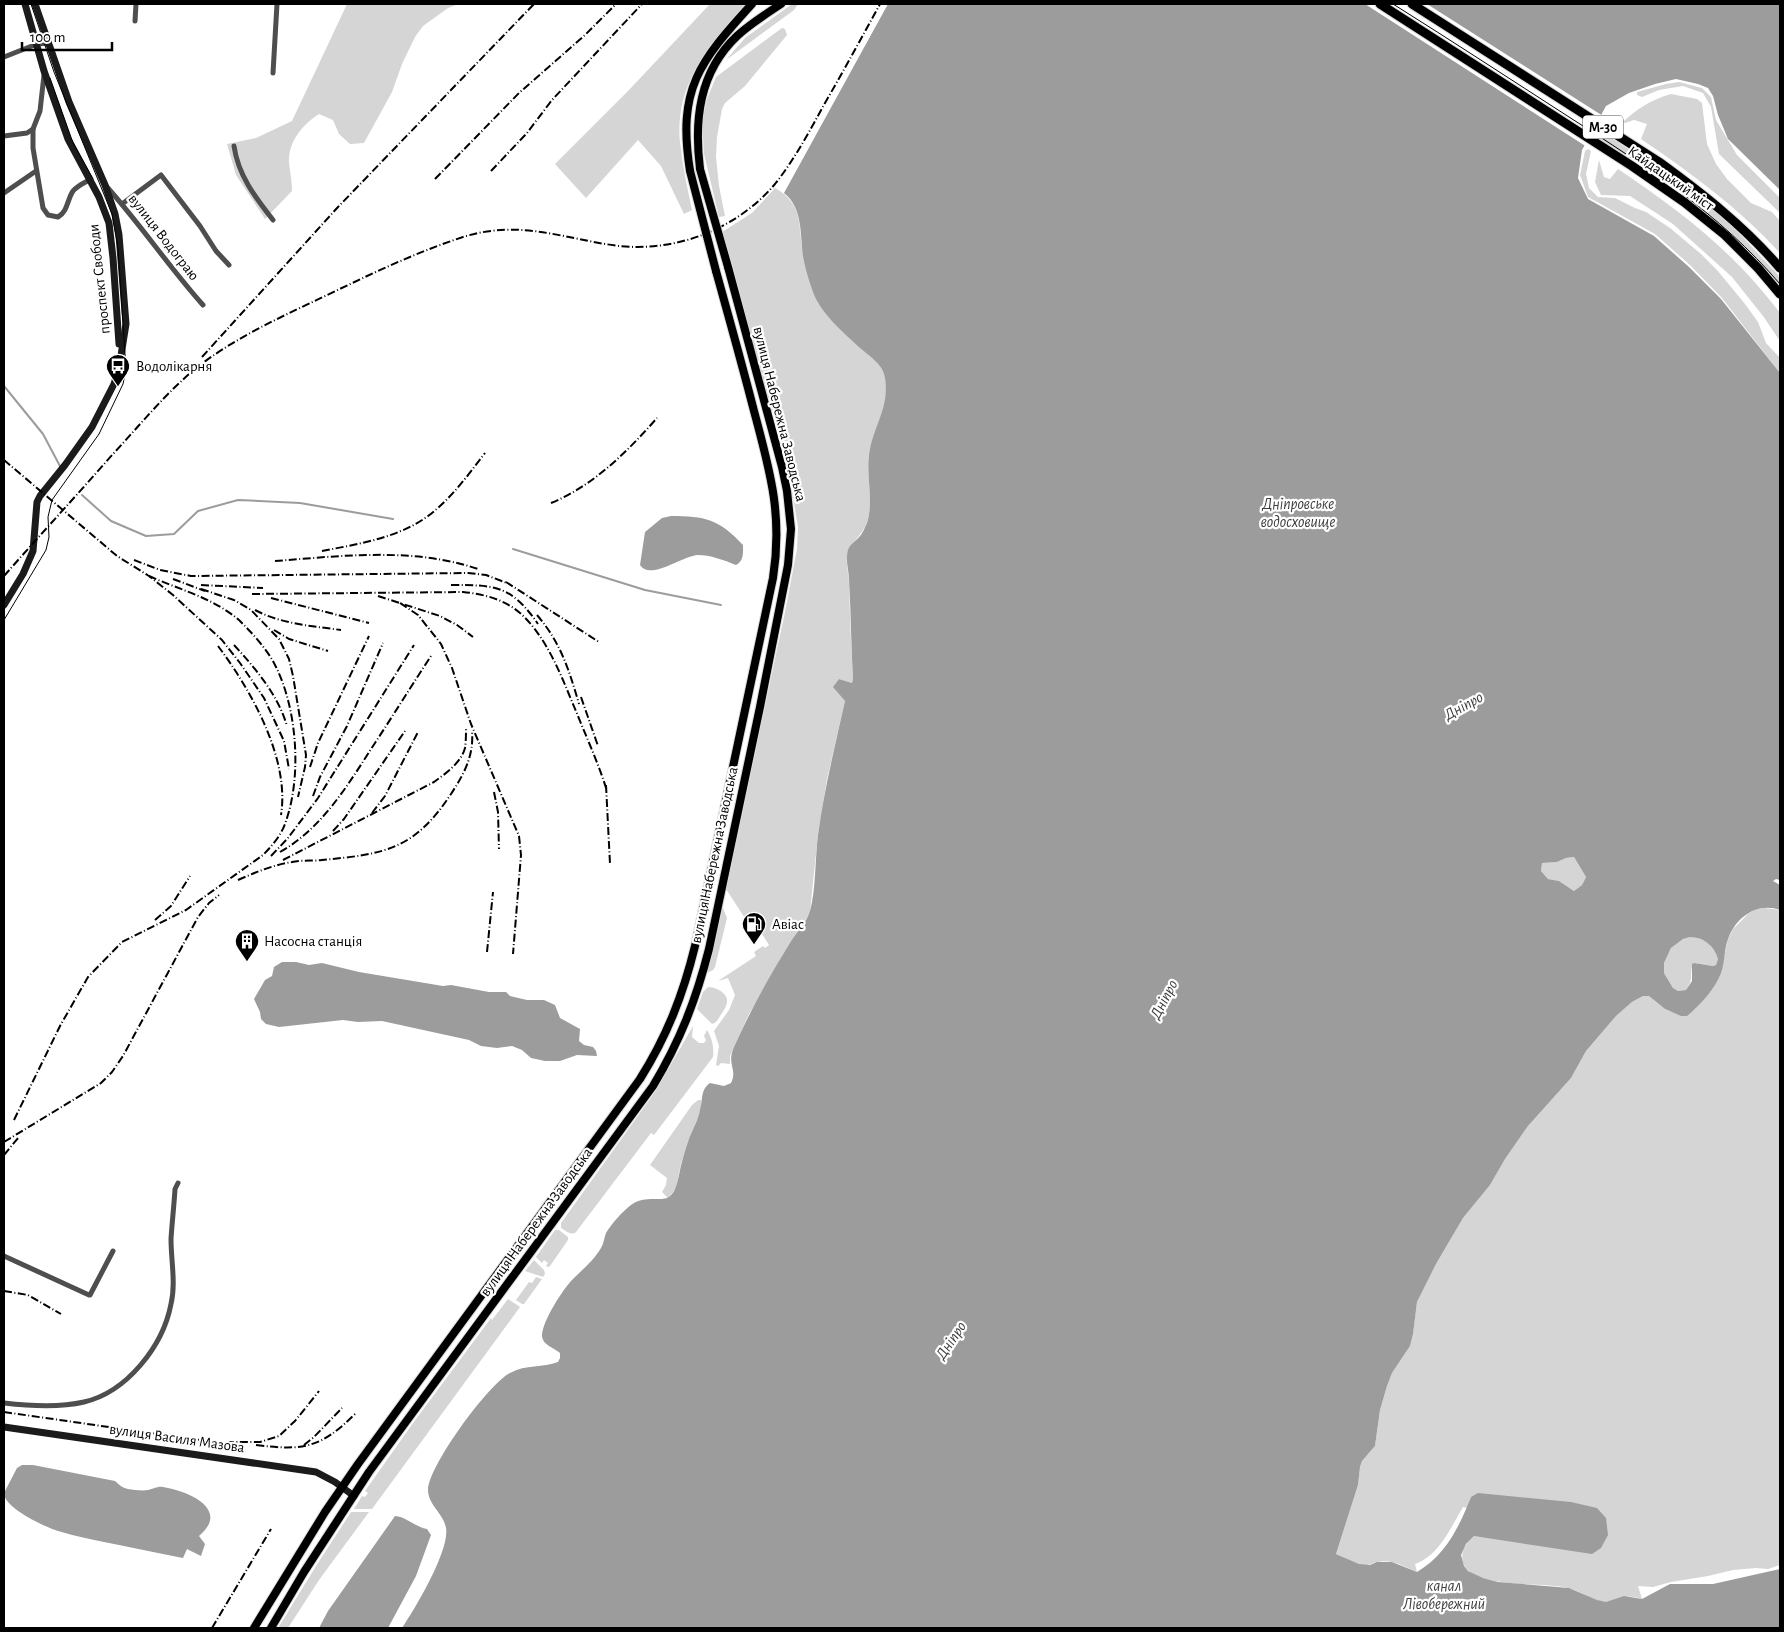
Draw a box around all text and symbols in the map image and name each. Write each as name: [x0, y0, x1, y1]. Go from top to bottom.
scale bar: [22, 20, 112, 52]
text: 100 m: [30, 30, 65, 45]
road number: М-30: [1583, 115, 1623, 138]
street label: Кайдацький міст: [1625, 143, 1717, 214]
street label: вулиця Водограю: [125, 191, 202, 283]
street label: проспект Свободи: [86, 223, 113, 335]
street label: вулиця Набережна Заводська: [751, 325, 809, 503]
bus stop icon: Водолікарня: [105, 353, 131, 387]
place label: Водолікарня: [136, 359, 212, 374]
water label: Дніпровське водосховище: [1261, 496, 1335, 530]
water label: Дніпро: [1440, 689, 1486, 724]
street label: вулиця Набережна Заводська: [688, 766, 741, 945]
fuel station icon: Авіас: [741, 911, 767, 945]
place label: Авіас: [772, 917, 804, 932]
building icon: Насосна станція: [234, 928, 260, 962]
place label: Насосна станція: [264, 934, 362, 949]
water label: Дніпро: [1147, 977, 1182, 1023]
street label: вулиця Набережна Заводська: [478, 1145, 595, 1299]
water label: Дніпро: [932, 1319, 970, 1364]
street label: вулиця Василя Мазова: [108, 1422, 246, 1455]
water label: канал Лівобережний: [1402, 1578, 1485, 1613]

